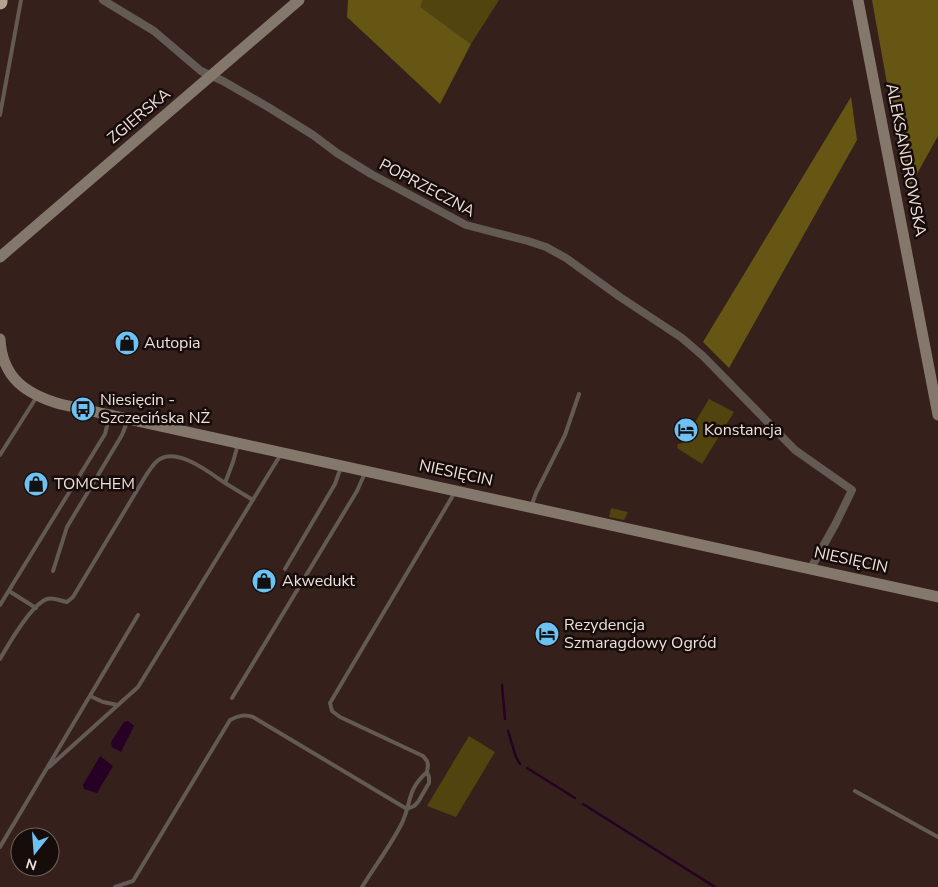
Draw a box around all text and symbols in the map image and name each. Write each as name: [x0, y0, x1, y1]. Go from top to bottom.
street label: ALEKSANDROWSKA: [880, 82, 932, 239]
street label: ZGIERSKA: [103, 83, 175, 149]
street label: POPRZECZNA: [375, 154, 479, 223]
shop icon: Autopia: [114, 330, 140, 356]
place label: Autopia: [144, 332, 201, 354]
place label: Niesięcin - Szczecińska NŻ: [100, 389, 211, 429]
bus stop icon: Niesięcin - Szczecińska NŻ: [70, 396, 96, 422]
hotel icon: Konstancja: [673, 417, 699, 443]
place label: Konstancja: [704, 419, 782, 441]
street label: NIESIĘCIN: [417, 454, 495, 492]
shop icon: TOMCHEM: [23, 471, 49, 497]
place label: TOMCHEM: [54, 473, 135, 495]
street label: NIESIĘCIN: [812, 541, 890, 579]
shop icon: Akwedukt: [251, 568, 277, 594]
place label: Akwedukt: [282, 570, 355, 592]
place label: Rezydencja Szmaragdowy Ogród: [564, 614, 717, 654]
hotel icon: Rezydencja Szmaragdowy Ogród: [534, 621, 560, 647]
north arrow: [10, 827, 60, 877]
text: N: [24, 853, 39, 875]

